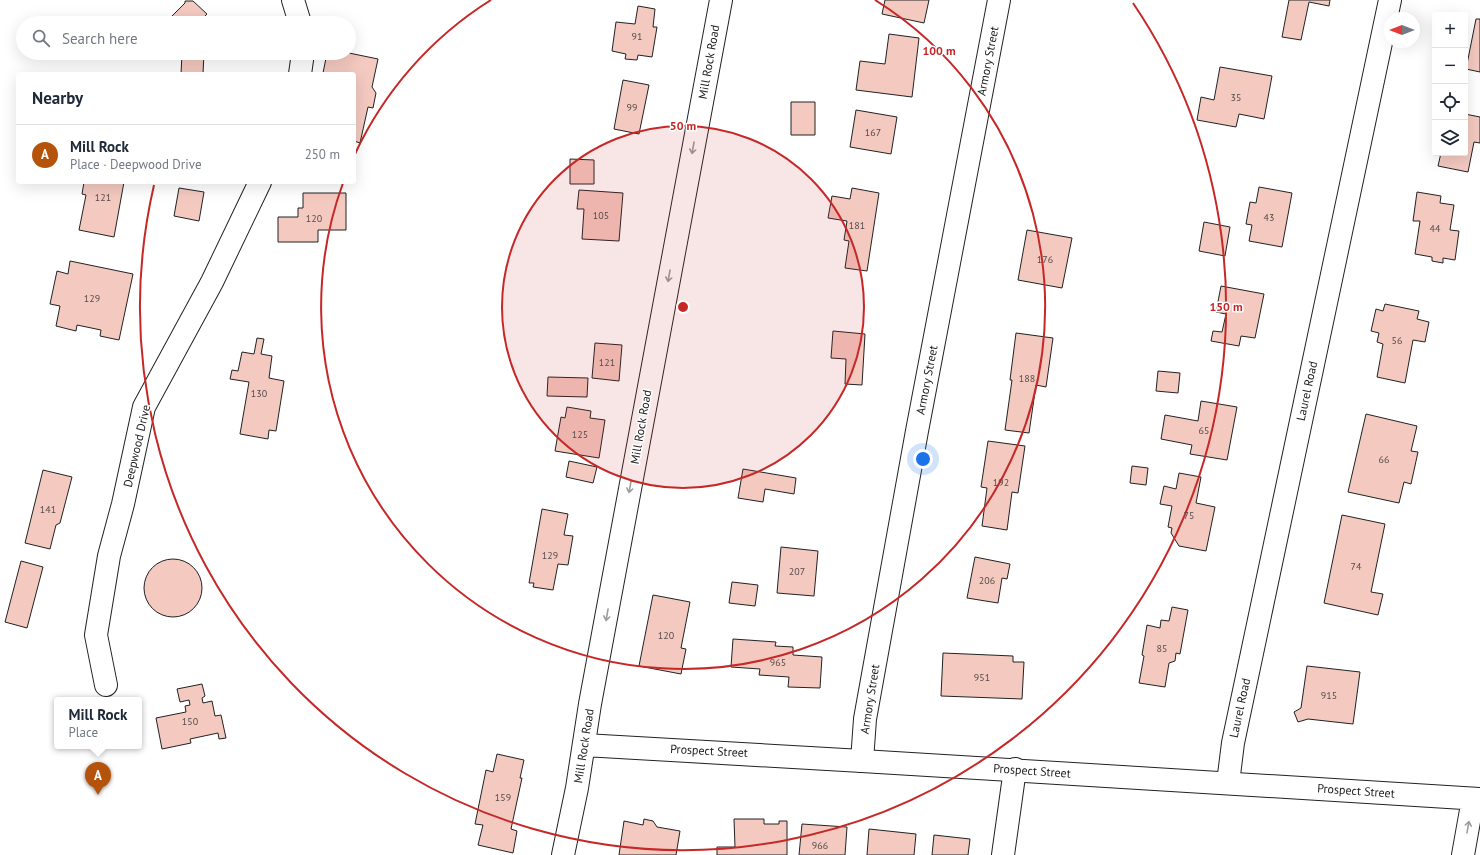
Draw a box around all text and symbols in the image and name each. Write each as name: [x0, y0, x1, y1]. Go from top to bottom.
north arrow: [1384, 12, 1420, 48]
map controls: [1432, 12, 1468, 156]
button: +: [1432, 12, 1468, 48]
search box: [16, 16, 356, 60]
street label: Mill Rock Road: [695, 24, 722, 100]
street label: Armory Street: [973, 25, 1002, 97]
icon: search: [30, 27, 52, 49]
text: Search here: [62, 29, 138, 48]
house number: 91: [632, 30, 642, 43]
text: 100 m: [922, 43, 956, 58]
button: −: [1432, 48, 1468, 84]
button: locate: [1432, 84, 1468, 120]
text: Nearby: [32, 87, 83, 109]
house number: 35: [1231, 91, 1241, 104]
house number: 99: [627, 101, 637, 114]
text: 50 m: [670, 118, 696, 133]
button: layers: [1432, 120, 1468, 156]
house number: 167: [865, 126, 881, 139]
text: Mill Rock: [70, 137, 129, 156]
one-way arrow: [689, 142, 697, 155]
text: A: [41, 146, 49, 163]
text: 250 m: [305, 146, 340, 163]
text: Place · Deepwood Drive: [70, 156, 202, 173]
house number: 121: [95, 191, 111, 204]
house number: 105: [593, 209, 609, 222]
house number: 43: [1264, 211, 1274, 224]
house number: 120: [306, 212, 323, 225]
house number: 181: [849, 219, 865, 232]
house number: 44: [1430, 222, 1441, 235]
house number: 176: [1037, 253, 1053, 266]
one-way arrow: [665, 269, 673, 282]
house number: 129: [84, 292, 100, 305]
text: 150 m: [1209, 299, 1243, 314]
centre of rings: [676, 300, 690, 314]
house number: 56: [1392, 334, 1402, 347]
street label: Armory Street: [912, 344, 941, 416]
house number: 121: [599, 356, 615, 369]
street label: Laurel Road: [1293, 360, 1320, 422]
house number: 188: [1019, 372, 1035, 385]
house number: 130: [251, 387, 268, 400]
street label: Mill Rock Road: [627, 389, 654, 465]
street label: Deepwood Drive: [120, 403, 153, 489]
house number: 65: [1199, 424, 1209, 437]
house number: 125: [572, 428, 588, 441]
your location: [913, 449, 933, 469]
house number: 66: [1379, 453, 1389, 466]
house number: 192: [993, 476, 1009, 489]
one-way arrow: [626, 480, 634, 493]
house number: 141: [40, 503, 56, 516]
house number: 75: [1184, 509, 1194, 522]
house number: 129: [542, 549, 558, 562]
house number: 74: [1351, 560, 1362, 573]
house number: 207: [789, 565, 805, 578]
house number: 206: [979, 574, 995, 587]
one-way arrow: [603, 608, 611, 621]
house number: 120: [658, 629, 675, 642]
house number: 85: [1157, 642, 1167, 655]
house number: 965: [770, 656, 786, 669]
street label: Armory Street: [857, 663, 882, 735]
house number: 951: [974, 671, 990, 684]
street label: Laurel Road: [1226, 677, 1253, 739]
house number: 915: [1321, 689, 1337, 702]
popup: [54, 697, 142, 749]
text: Mill Rock: [69, 705, 127, 724]
street label: Mill Rock Road: [570, 708, 597, 784]
house number: 150: [182, 715, 199, 728]
text: Place: [69, 724, 98, 741]
street label: Prospect Street: [670, 741, 748, 760]
street label: Prospect Street: [993, 760, 1071, 781]
pin: A: [85, 762, 111, 795]
street label: Prospect Street: [1317, 780, 1395, 801]
house number: 159: [495, 791, 511, 804]
one-way arrow: [1465, 821, 1473, 834]
house number: 966: [812, 839, 828, 852]

